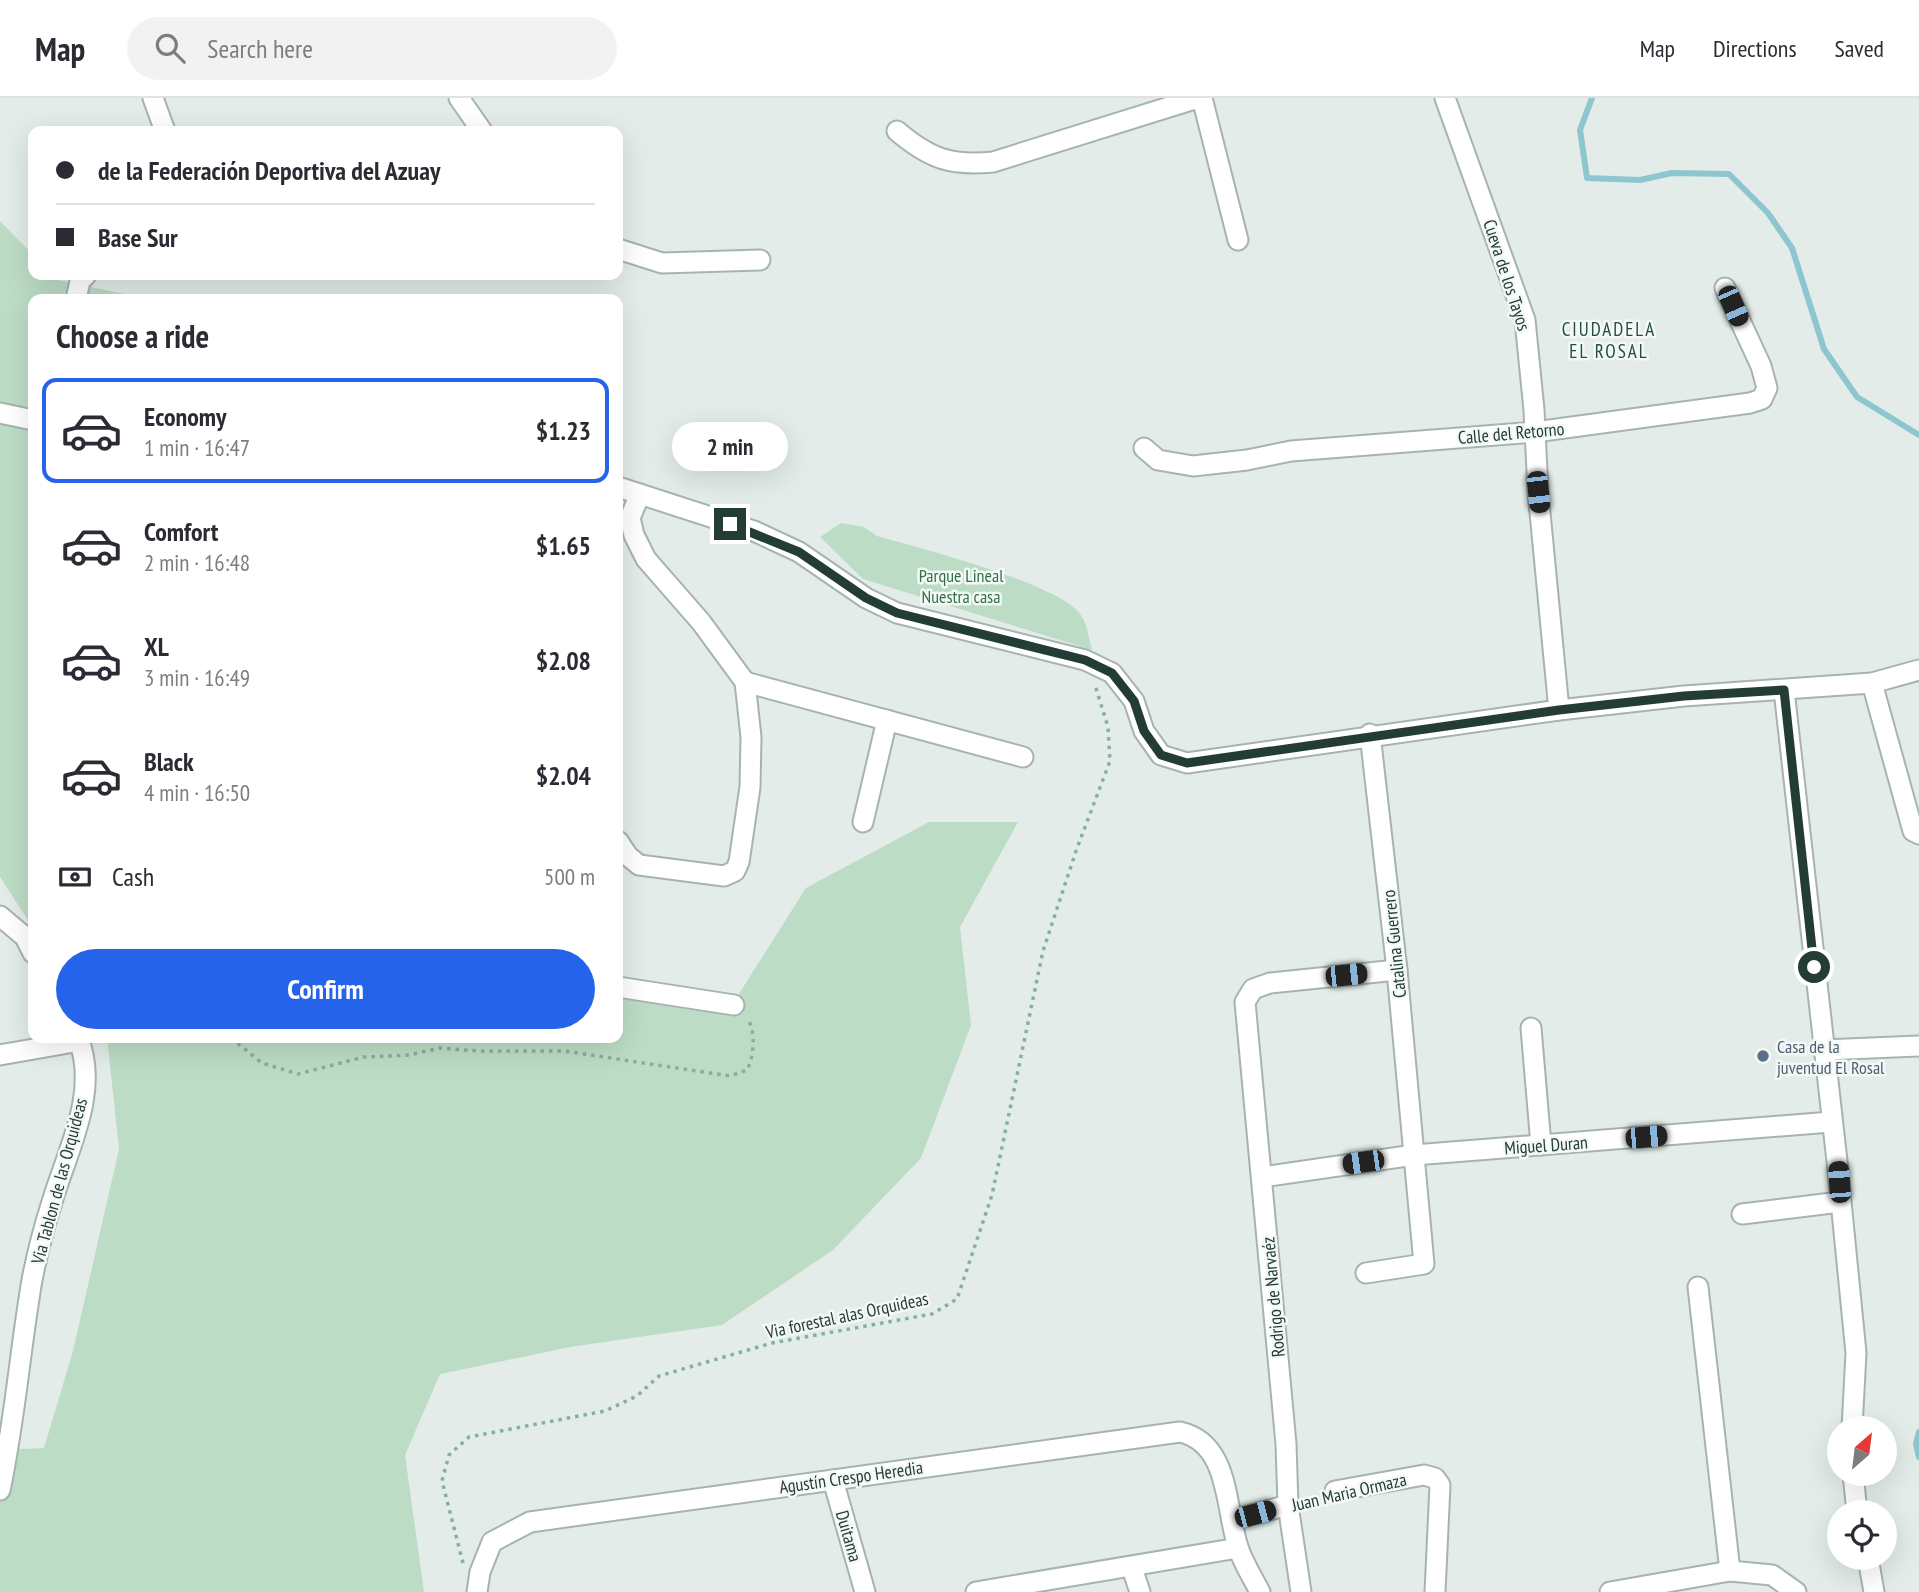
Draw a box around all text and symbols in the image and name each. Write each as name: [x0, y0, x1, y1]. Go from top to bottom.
search box: [127, 17, 617, 80]
text: Map: [35, 27, 85, 70]
icon: search: [151, 29, 189, 67]
text: Search here: [207, 32, 313, 65]
text: Map: [1640, 33, 1675, 64]
text: Directions: [1713, 33, 1797, 64]
text: Saved: [1835, 33, 1884, 64]
text: de la Federación Deportiva del Azuay: [98, 154, 440, 187]
street label: Cueva de los Tayos: [1478, 216, 1536, 334]
text: Base Sur: [98, 221, 178, 254]
car: [1715, 283, 1752, 329]
text: Choose a ride: [56, 315, 209, 357]
district label: CIUDADELA EL ROSAL: [1562, 317, 1656, 363]
icon: car: [60, 399, 123, 462]
text: Economy: [144, 400, 226, 433]
text: $1.23: [536, 414, 591, 447]
street label: Calle del Retorno: [1457, 417, 1565, 449]
callout: 2 min: [672, 422, 788, 472]
text: 2 min: [707, 432, 753, 461]
text: 1 min · 16:47: [144, 433, 250, 462]
car: [1526, 470, 1551, 514]
route end: [714, 508, 746, 540]
icon: car: [60, 514, 123, 577]
text: Comfort: [144, 515, 218, 548]
text: $1.65: [536, 529, 591, 562]
text: 2 min · 16:48: [144, 548, 250, 577]
park label: Parque Lineal Nuestra casa: [919, 564, 1004, 608]
icon: car: [60, 629, 123, 692]
text: XL: [144, 630, 169, 663]
text: $2.08: [536, 644, 591, 677]
text: 3 min · 16:49: [144, 663, 250, 692]
icon: car: [60, 744, 123, 807]
text: Black: [144, 745, 194, 778]
text: $2.04: [536, 759, 591, 792]
text: 4 min · 16:50: [144, 778, 250, 807]
icon: cash: [56, 858, 94, 896]
text: Cash: [112, 860, 154, 893]
text: 500 m: [544, 862, 595, 891]
street label: Catalina Guerrero: [1377, 889, 1411, 999]
button: Confirm: [56, 949, 595, 1029]
route start: [1798, 951, 1830, 983]
car: [1325, 962, 1368, 988]
place label: Casa de la juventud El Rosal: [1777, 1035, 1885, 1079]
marker: Casa de la juventud El Rosal: [1755, 1048, 1771, 1064]
street label: Via Tablon de las Orquideas: [25, 1095, 92, 1268]
car: [1625, 1125, 1668, 1149]
street label: Miguel Duran: [1503, 1131, 1589, 1159]
car: [1341, 1149, 1386, 1175]
car: [1828, 1160, 1851, 1204]
street label: Rodrigo de Narvaéz: [1256, 1236, 1290, 1358]
street label: Via forestal alas Orquideas: [763, 1287, 930, 1344]
north arrow: [1827, 1416, 1897, 1486]
map controls: [1827, 1416, 1897, 1570]
street label: Agustín Crespo Heredia: [778, 1456, 924, 1498]
street label: Juan Maria Ormaza: [1288, 1468, 1409, 1517]
car: [1232, 1498, 1279, 1530]
button: locate: [1827, 1500, 1897, 1570]
street label: Duitama: [831, 1508, 867, 1564]

